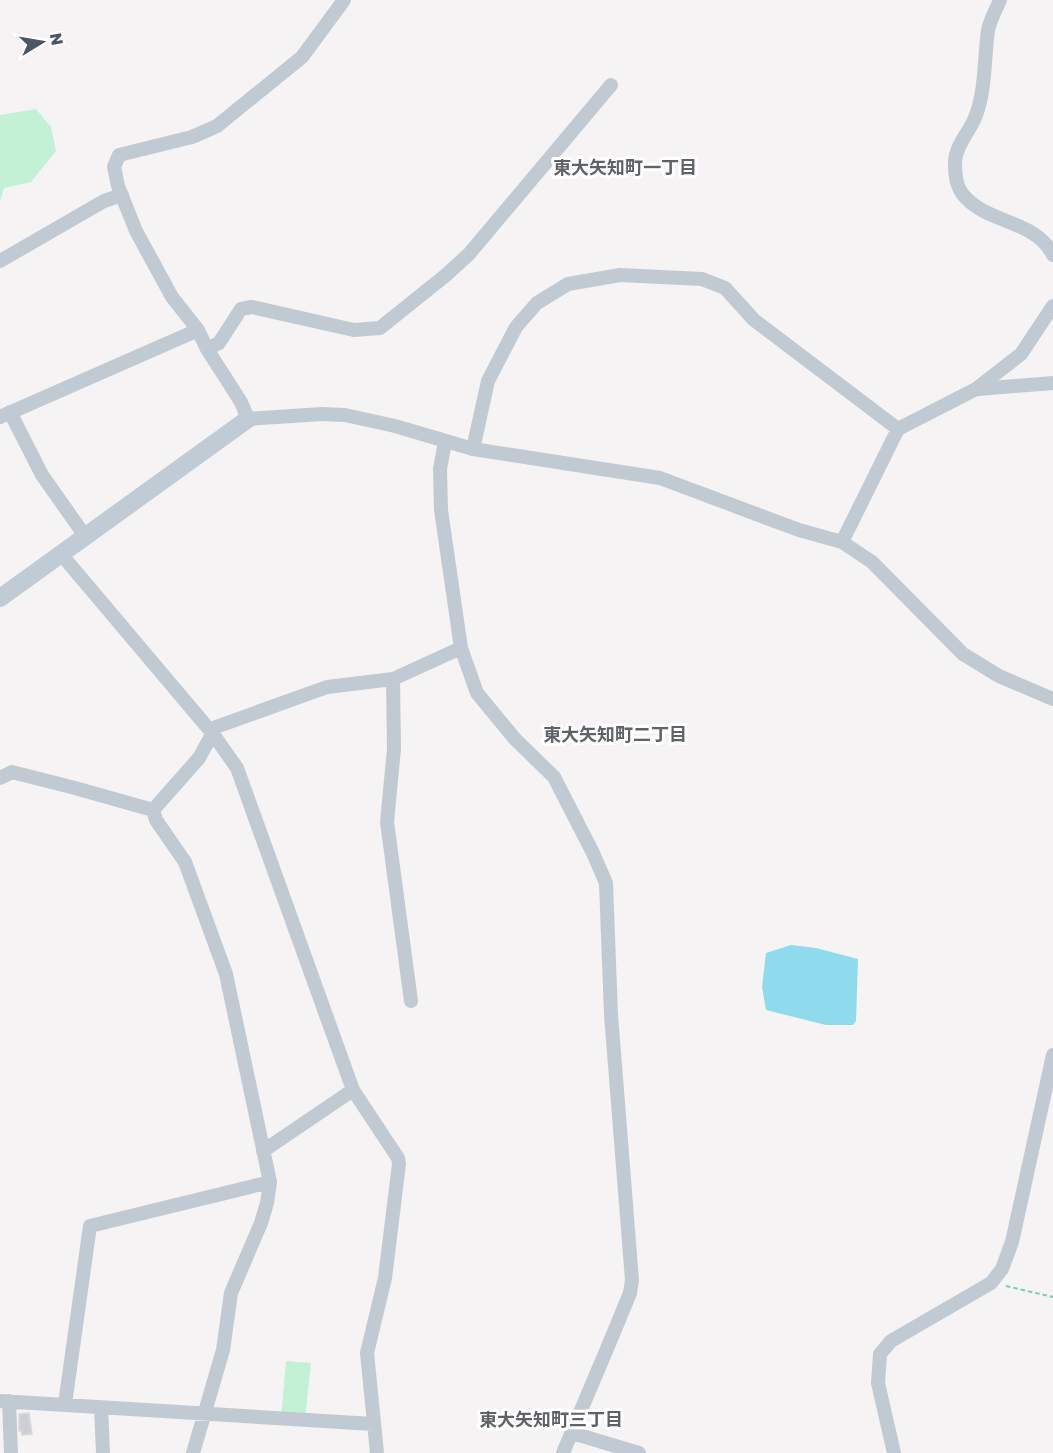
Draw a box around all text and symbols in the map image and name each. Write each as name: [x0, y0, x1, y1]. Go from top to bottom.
north arrow: [12, 12, 72, 72]
text: N: [46, 31, 68, 47]
district label: 東大矢知町一丁目: [553, 156, 697, 178]
district label: 東大矢知町二丁目: [543, 723, 687, 745]
district label: 東大矢知町三丁目: [479, 1408, 623, 1430]

